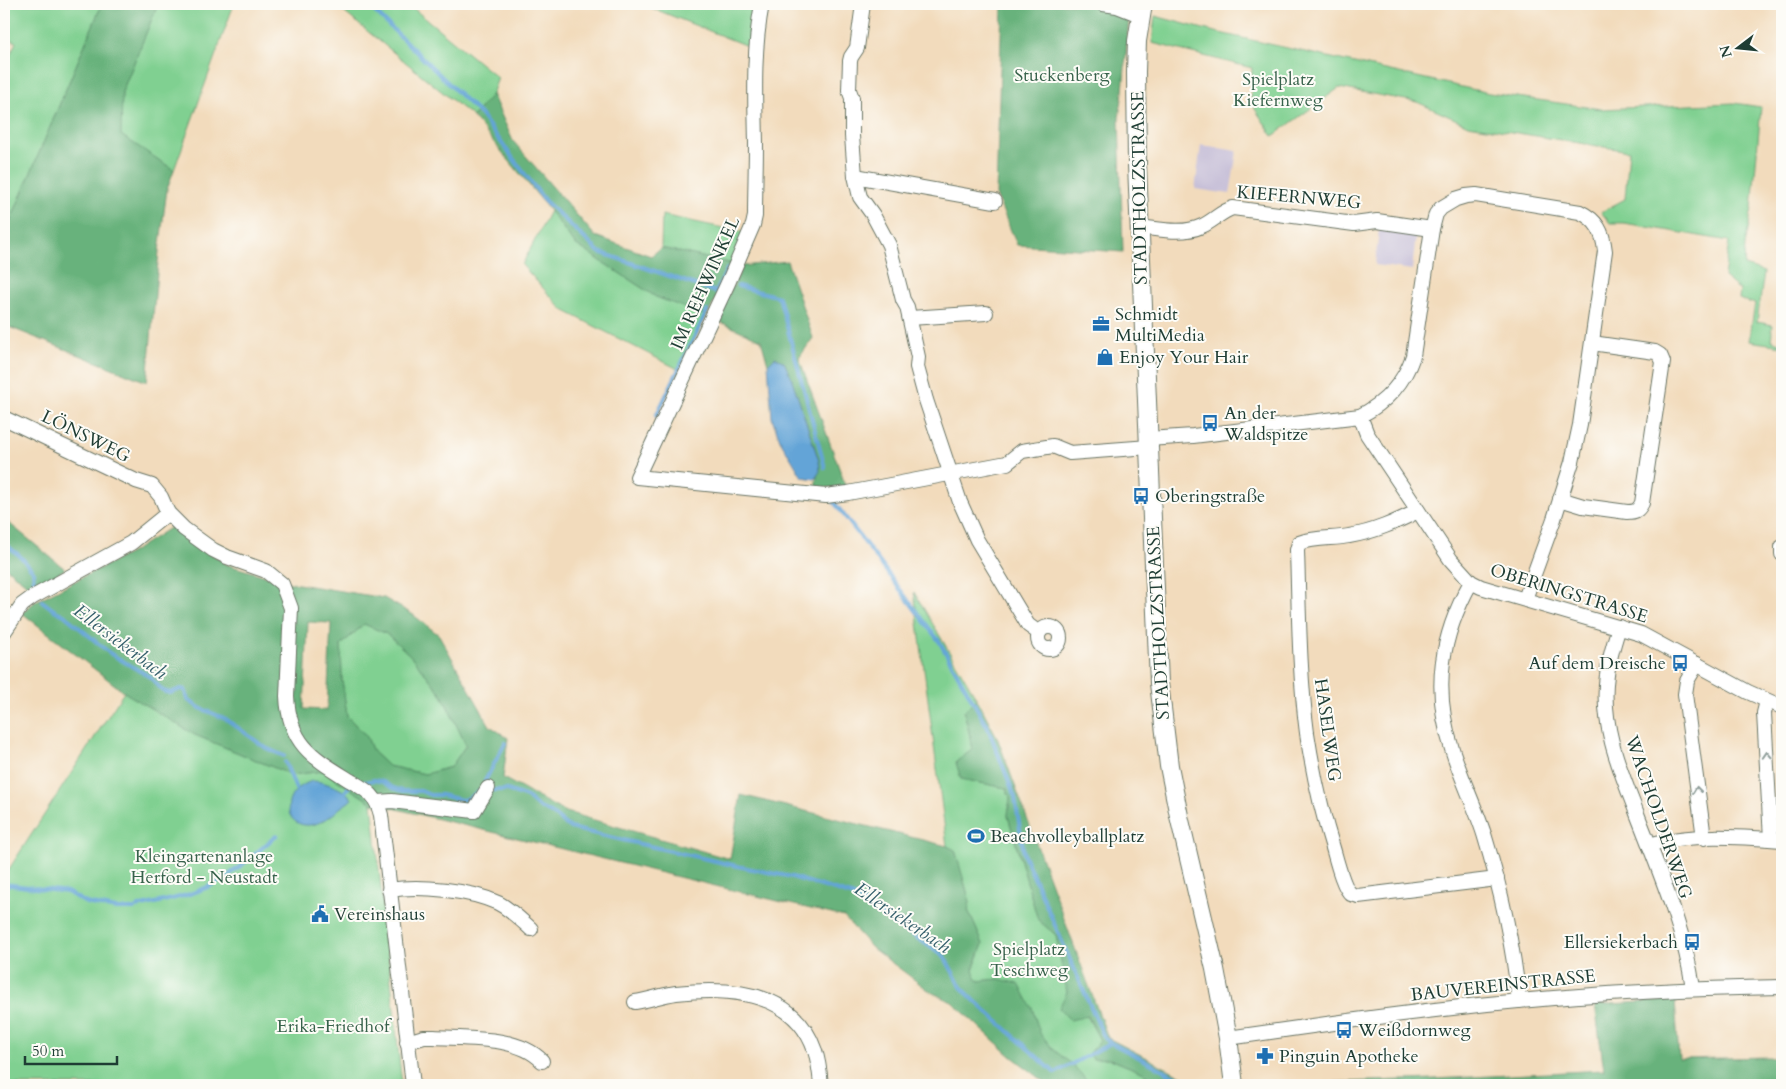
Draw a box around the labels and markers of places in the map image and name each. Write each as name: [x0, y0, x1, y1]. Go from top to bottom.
place label: Schmidt MultiMedia: [1115, 302, 1205, 348]
office icon: Schmidt MultiMedia: [1091, 314, 1111, 334]
place label: Enjoy Your Hair: [1119, 345, 1249, 370]
shop icon: Enjoy Your Hair: [1095, 347, 1115, 367]
place label: An der Waldspitze: [1223, 401, 1308, 447]
bus stop icon: An der Waldspitze: [1200, 413, 1220, 433]
place label: Oberingstraße: [1155, 484, 1265, 509]
bus stop icon: Oberingstraße: [1131, 486, 1151, 506]
place label: Auf dem Dreische: [1528, 651, 1666, 676]
bus stop icon: Auf dem Dreische: [1670, 653, 1690, 673]
place label: Beachvolleyballplatz: [990, 824, 1144, 849]
sports icon: Beachvolleyballplatz: [966, 826, 986, 846]
place label: Vereinshaus: [334, 902, 425, 927]
public building icon: Vereinshaus: [310, 904, 330, 924]
place label: Ellersiekerbach: [1564, 930, 1678, 955]
bus stop icon: Ellersiekerbach: [1682, 932, 1702, 952]
place label: Weißdornweg: [1357, 1018, 1472, 1043]
bus stop icon: Weißdornweg: [1334, 1020, 1354, 1040]
place label: Pinguin Apotheke: [1279, 1044, 1419, 1069]
pharmacy icon: Pinguin Apotheke: [1255, 1046, 1275, 1066]

